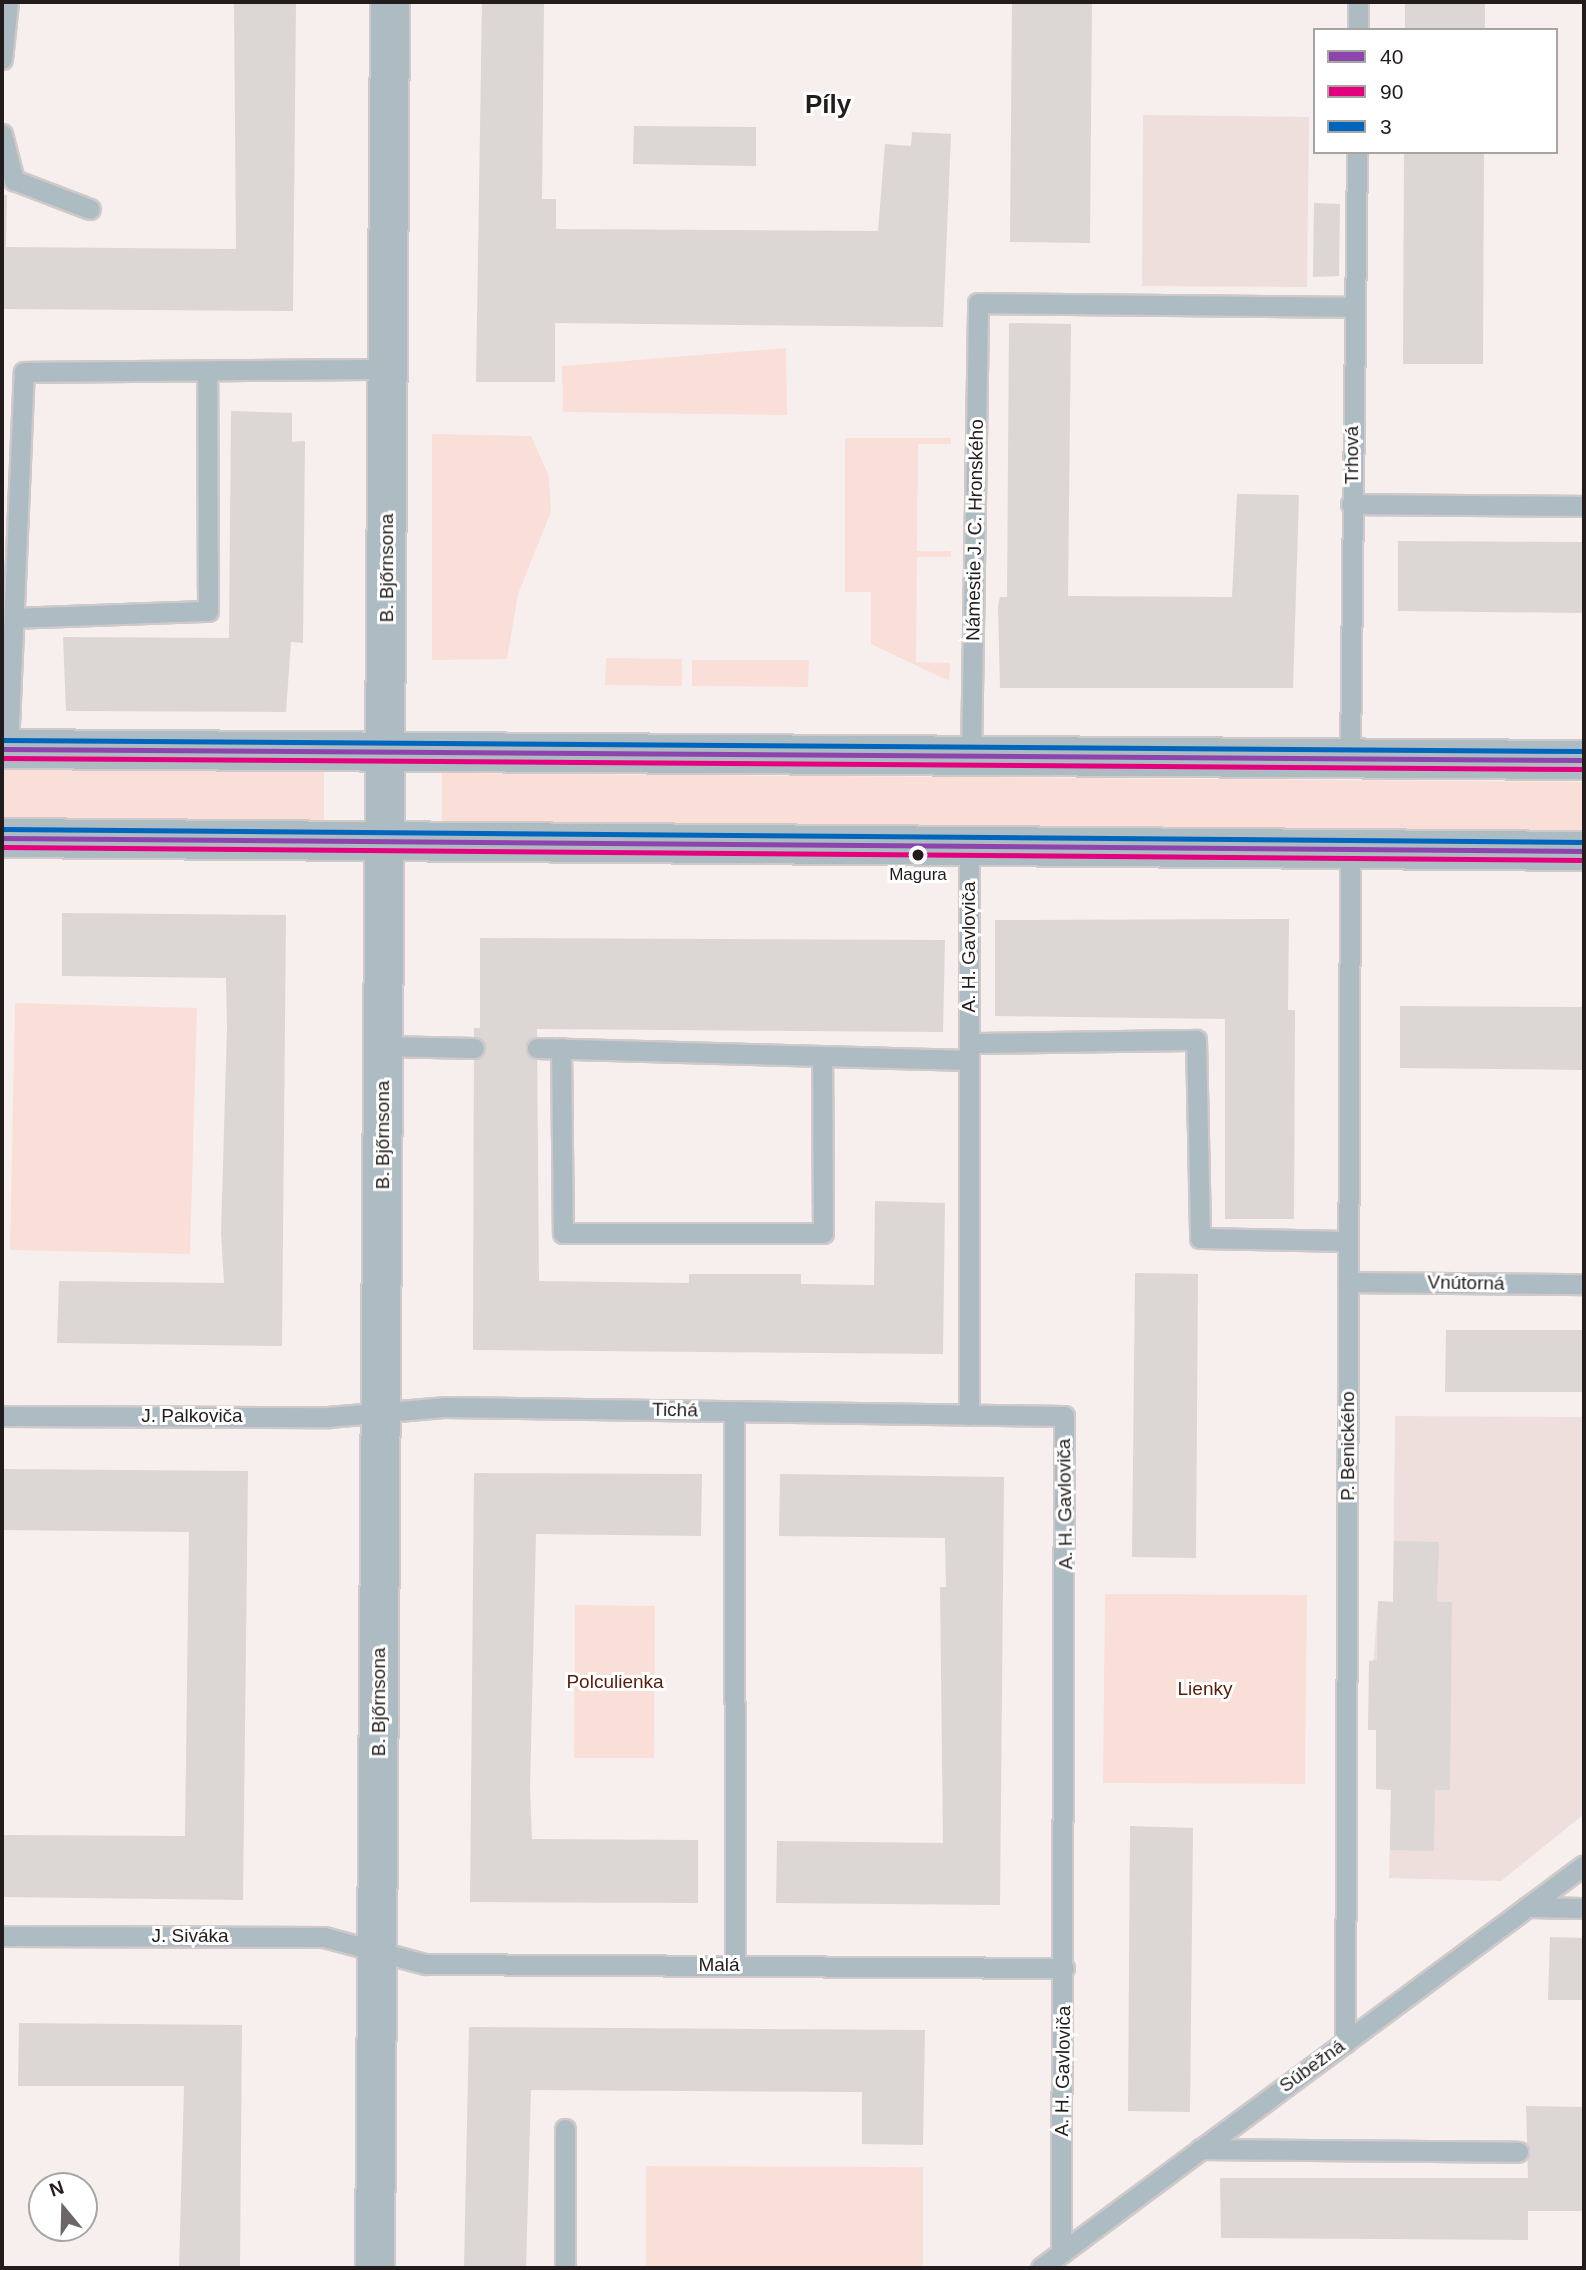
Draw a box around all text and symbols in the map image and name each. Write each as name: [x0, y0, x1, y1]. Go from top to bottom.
legend: [1313, 28, 1558, 154]
text: 40: [1380, 45, 1403, 68]
text: 90: [1380, 80, 1403, 103]
district label: Píly: [805, 89, 851, 121]
text: 3: [1380, 115, 1392, 138]
street label: Námestie J. C. Hronského: [962, 419, 988, 641]
street label: Trhová: [1341, 426, 1363, 484]
street label: B. Bjőrnsona: [376, 514, 398, 622]
marker: Magura: [911, 848, 925, 862]
place label: Magura: [889, 865, 947, 885]
street label: A. H. Gavloviča: [958, 882, 980, 1012]
street label: B. Bjőrnsona: [372, 1081, 394, 1189]
street label: Vnútorná: [1427, 1271, 1505, 1295]
street label: P. Benického: [1337, 1391, 1359, 1501]
street label: Tichá: [652, 1398, 698, 1422]
street label: J. Palkoviča: [141, 1405, 243, 1427]
street label: A. H. Gavloviča: [1052, 1438, 1078, 1570]
street label: B. Bjőrnsona: [368, 1648, 390, 1756]
park label: Polculienka: [566, 1671, 664, 1693]
park label: Lienky: [1178, 1678, 1232, 1700]
street label: J. Siváka: [151, 1925, 229, 1947]
street label: Malá: [698, 1954, 740, 1976]
street label: A. H. Gavloviča: [1050, 2005, 1076, 2137]
street label: Súbežná: [1275, 2035, 1349, 2097]
north arrow: [28, 2172, 98, 2242]
text: N: [47, 2176, 67, 2201]

